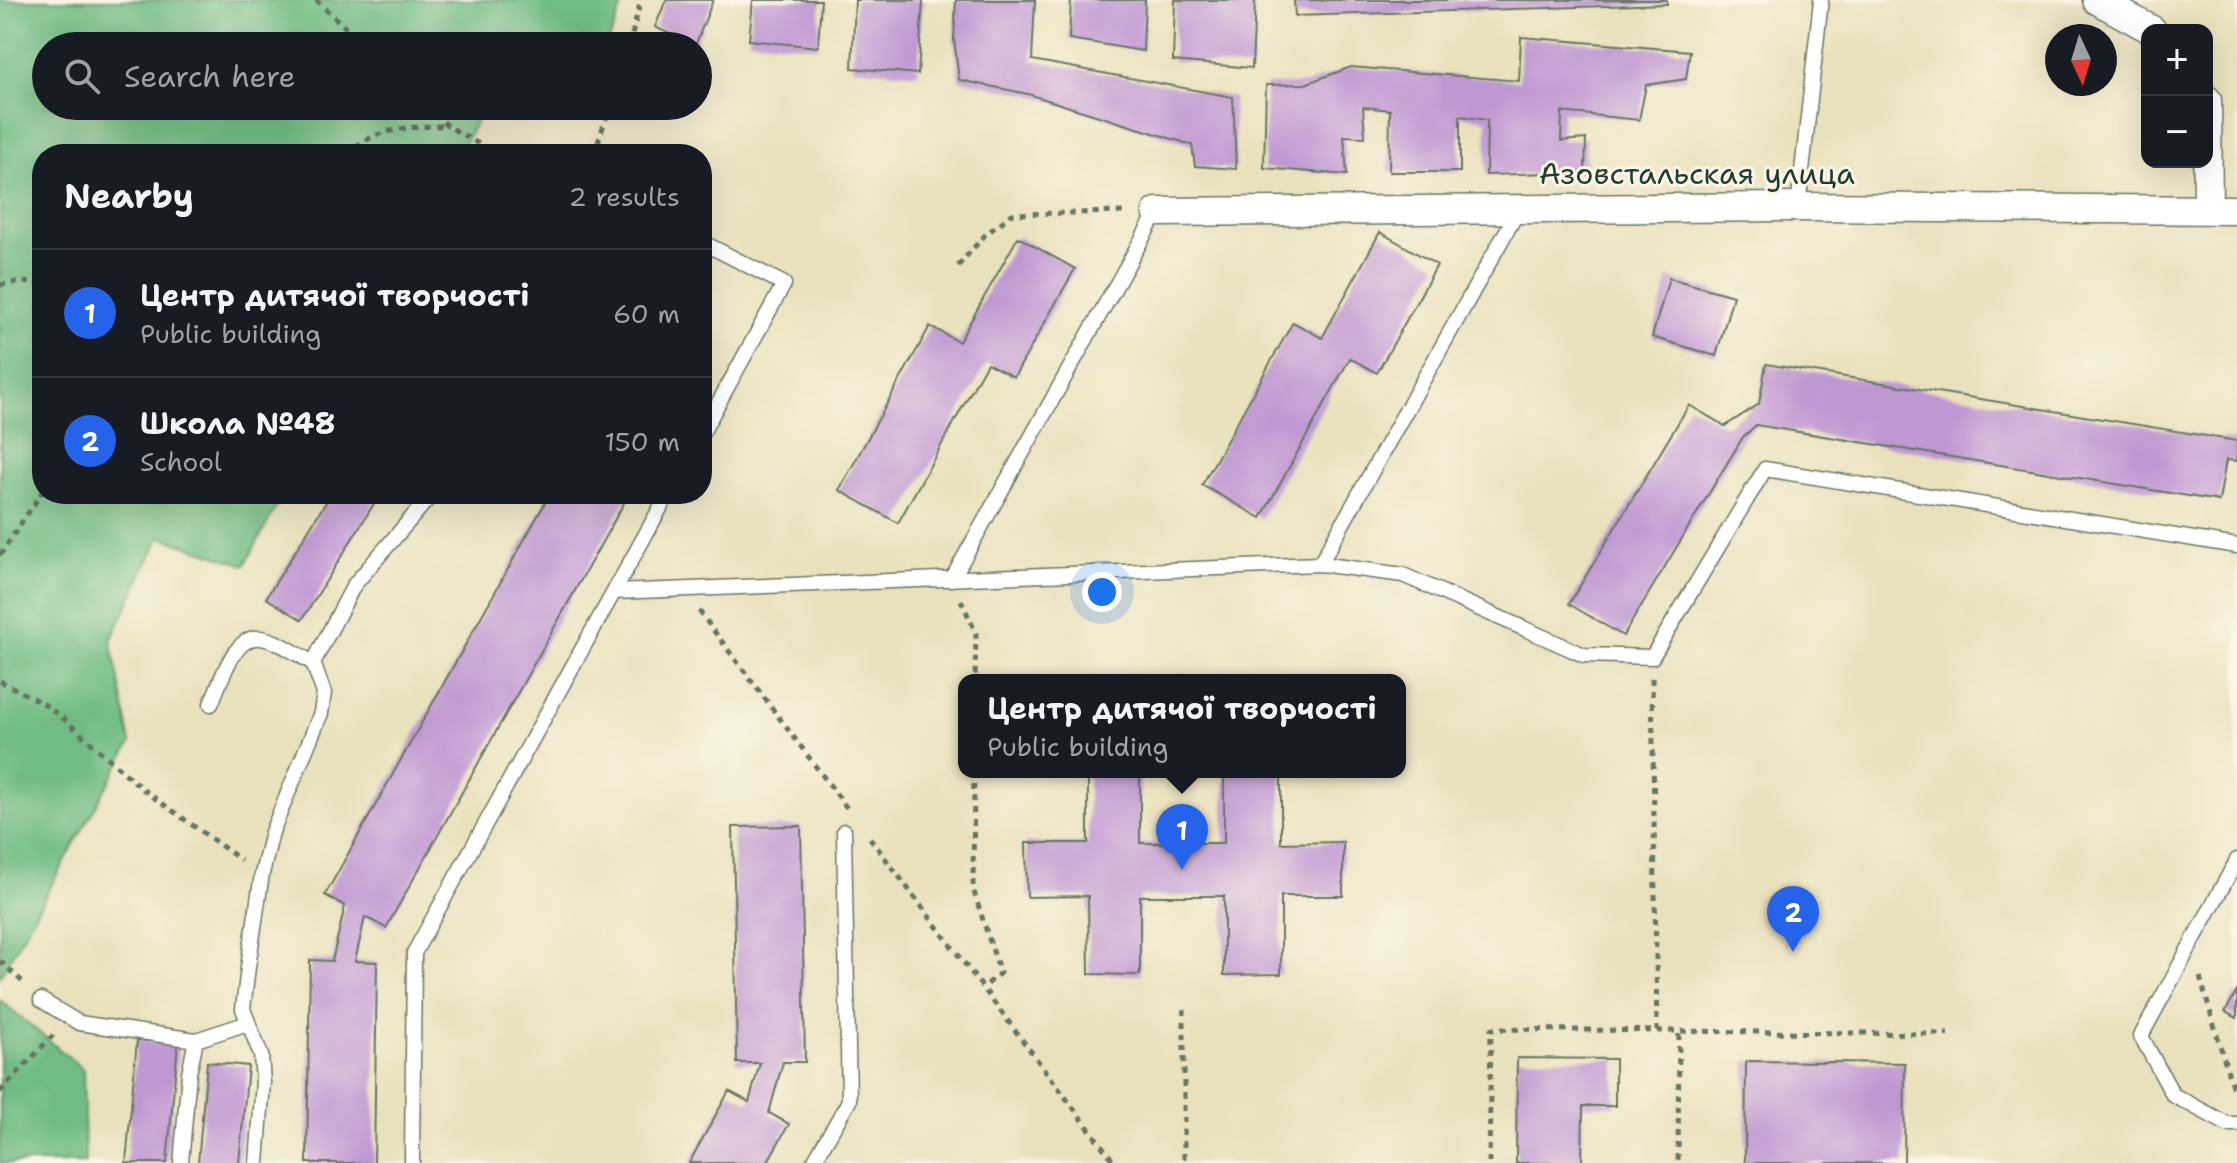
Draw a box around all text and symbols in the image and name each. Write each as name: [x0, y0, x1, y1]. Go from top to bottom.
north arrow: [2045, 24, 2117, 96]
map controls: [2141, 24, 2213, 168]
button: +: [2141, 24, 2213, 96]
search box: [32, 32, 712, 120]
icon: search: [60, 54, 104, 98]
text: Search here: [124, 56, 295, 97]
button: −: [2141, 96, 2213, 168]
street label: Азовстальская улица: [1539, 153, 1855, 194]
text: Nearby: [64, 173, 194, 219]
text: 2 results: [568, 179, 680, 214]
text: Центр дитячої творчості: [140, 275, 530, 316]
text: 1: [84, 296, 96, 331]
text: 60 m: [613, 296, 680, 331]
text: Public building: [140, 316, 321, 351]
text: Школа №48: [140, 403, 335, 444]
text: 2: [81, 424, 99, 459]
text: 150 m: [604, 424, 680, 459]
text: School: [140, 444, 222, 479]
your location: [1082, 572, 1122, 612]
popup: [958, 674, 1406, 778]
text: Центр дитячої творчості: [987, 688, 1377, 729]
text: Public building: [987, 729, 1168, 764]
pin: 1: [1156, 804, 1208, 870]
pin: 2: [1767, 886, 1819, 952]

